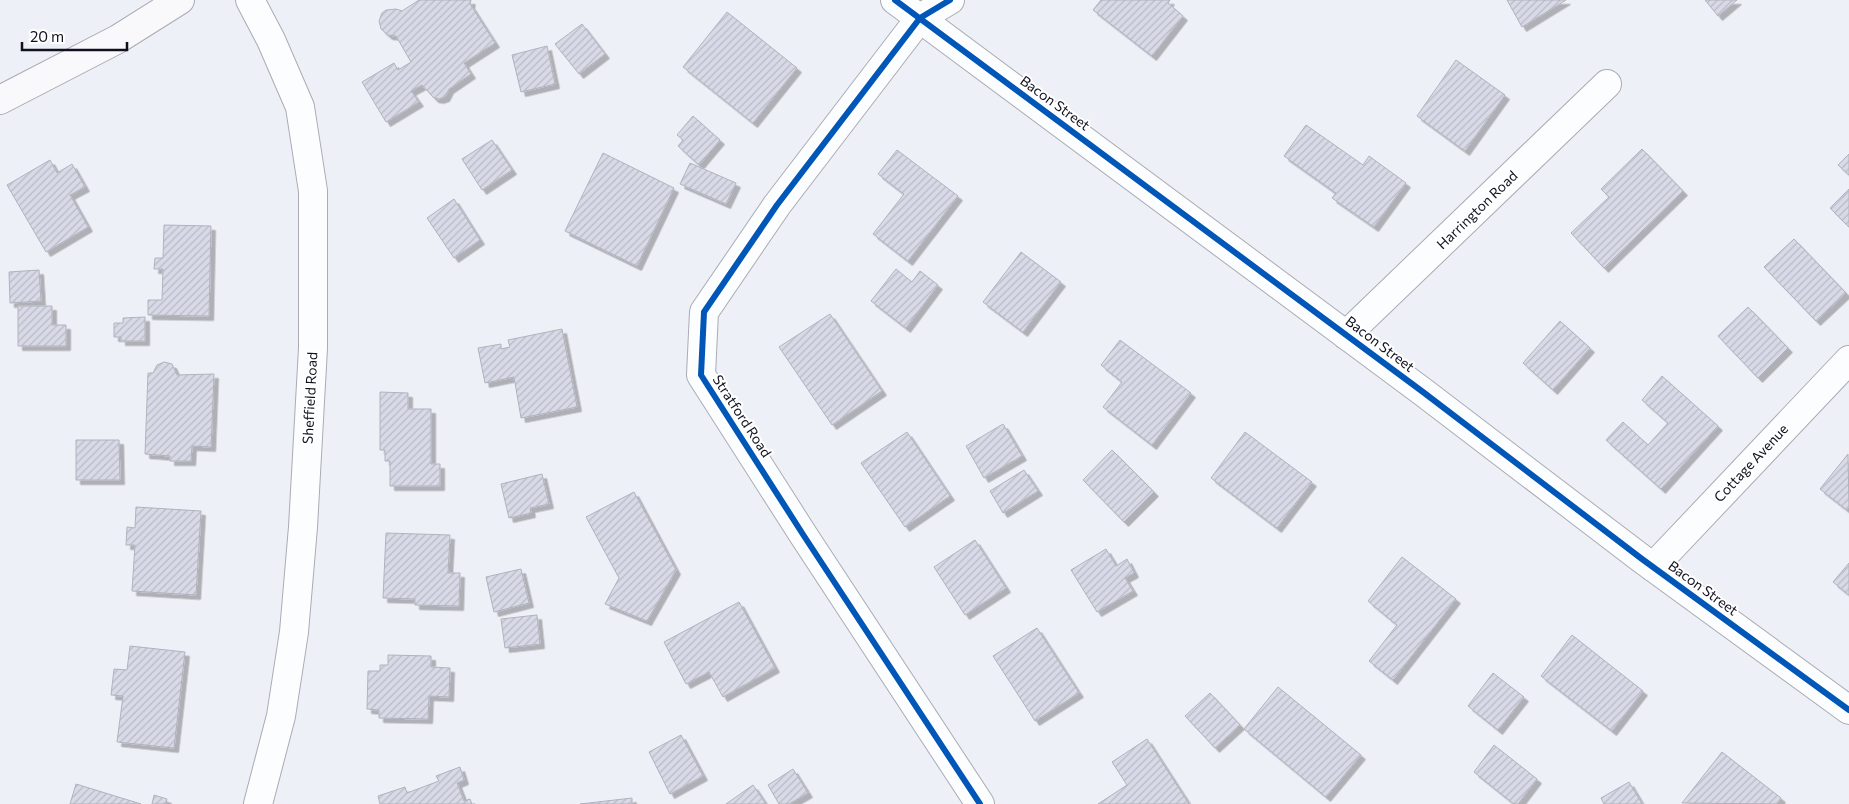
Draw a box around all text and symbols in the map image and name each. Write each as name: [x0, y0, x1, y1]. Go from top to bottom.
scale bar: [22, 20, 128, 52]
text: 20 m: [30, 27, 64, 45]
street label: Bacon Street: [1017, 72, 1094, 134]
street label: Harrington Road: [1433, 167, 1521, 252]
street label: Bacon Street: [1342, 312, 1418, 375]
street label: Sheffield Road: [299, 351, 320, 444]
street label: Stratford Road: [710, 371, 775, 460]
street label: Cottage Avenue: [1710, 420, 1791, 505]
street label: Bacon Street: [1665, 557, 1742, 619]

